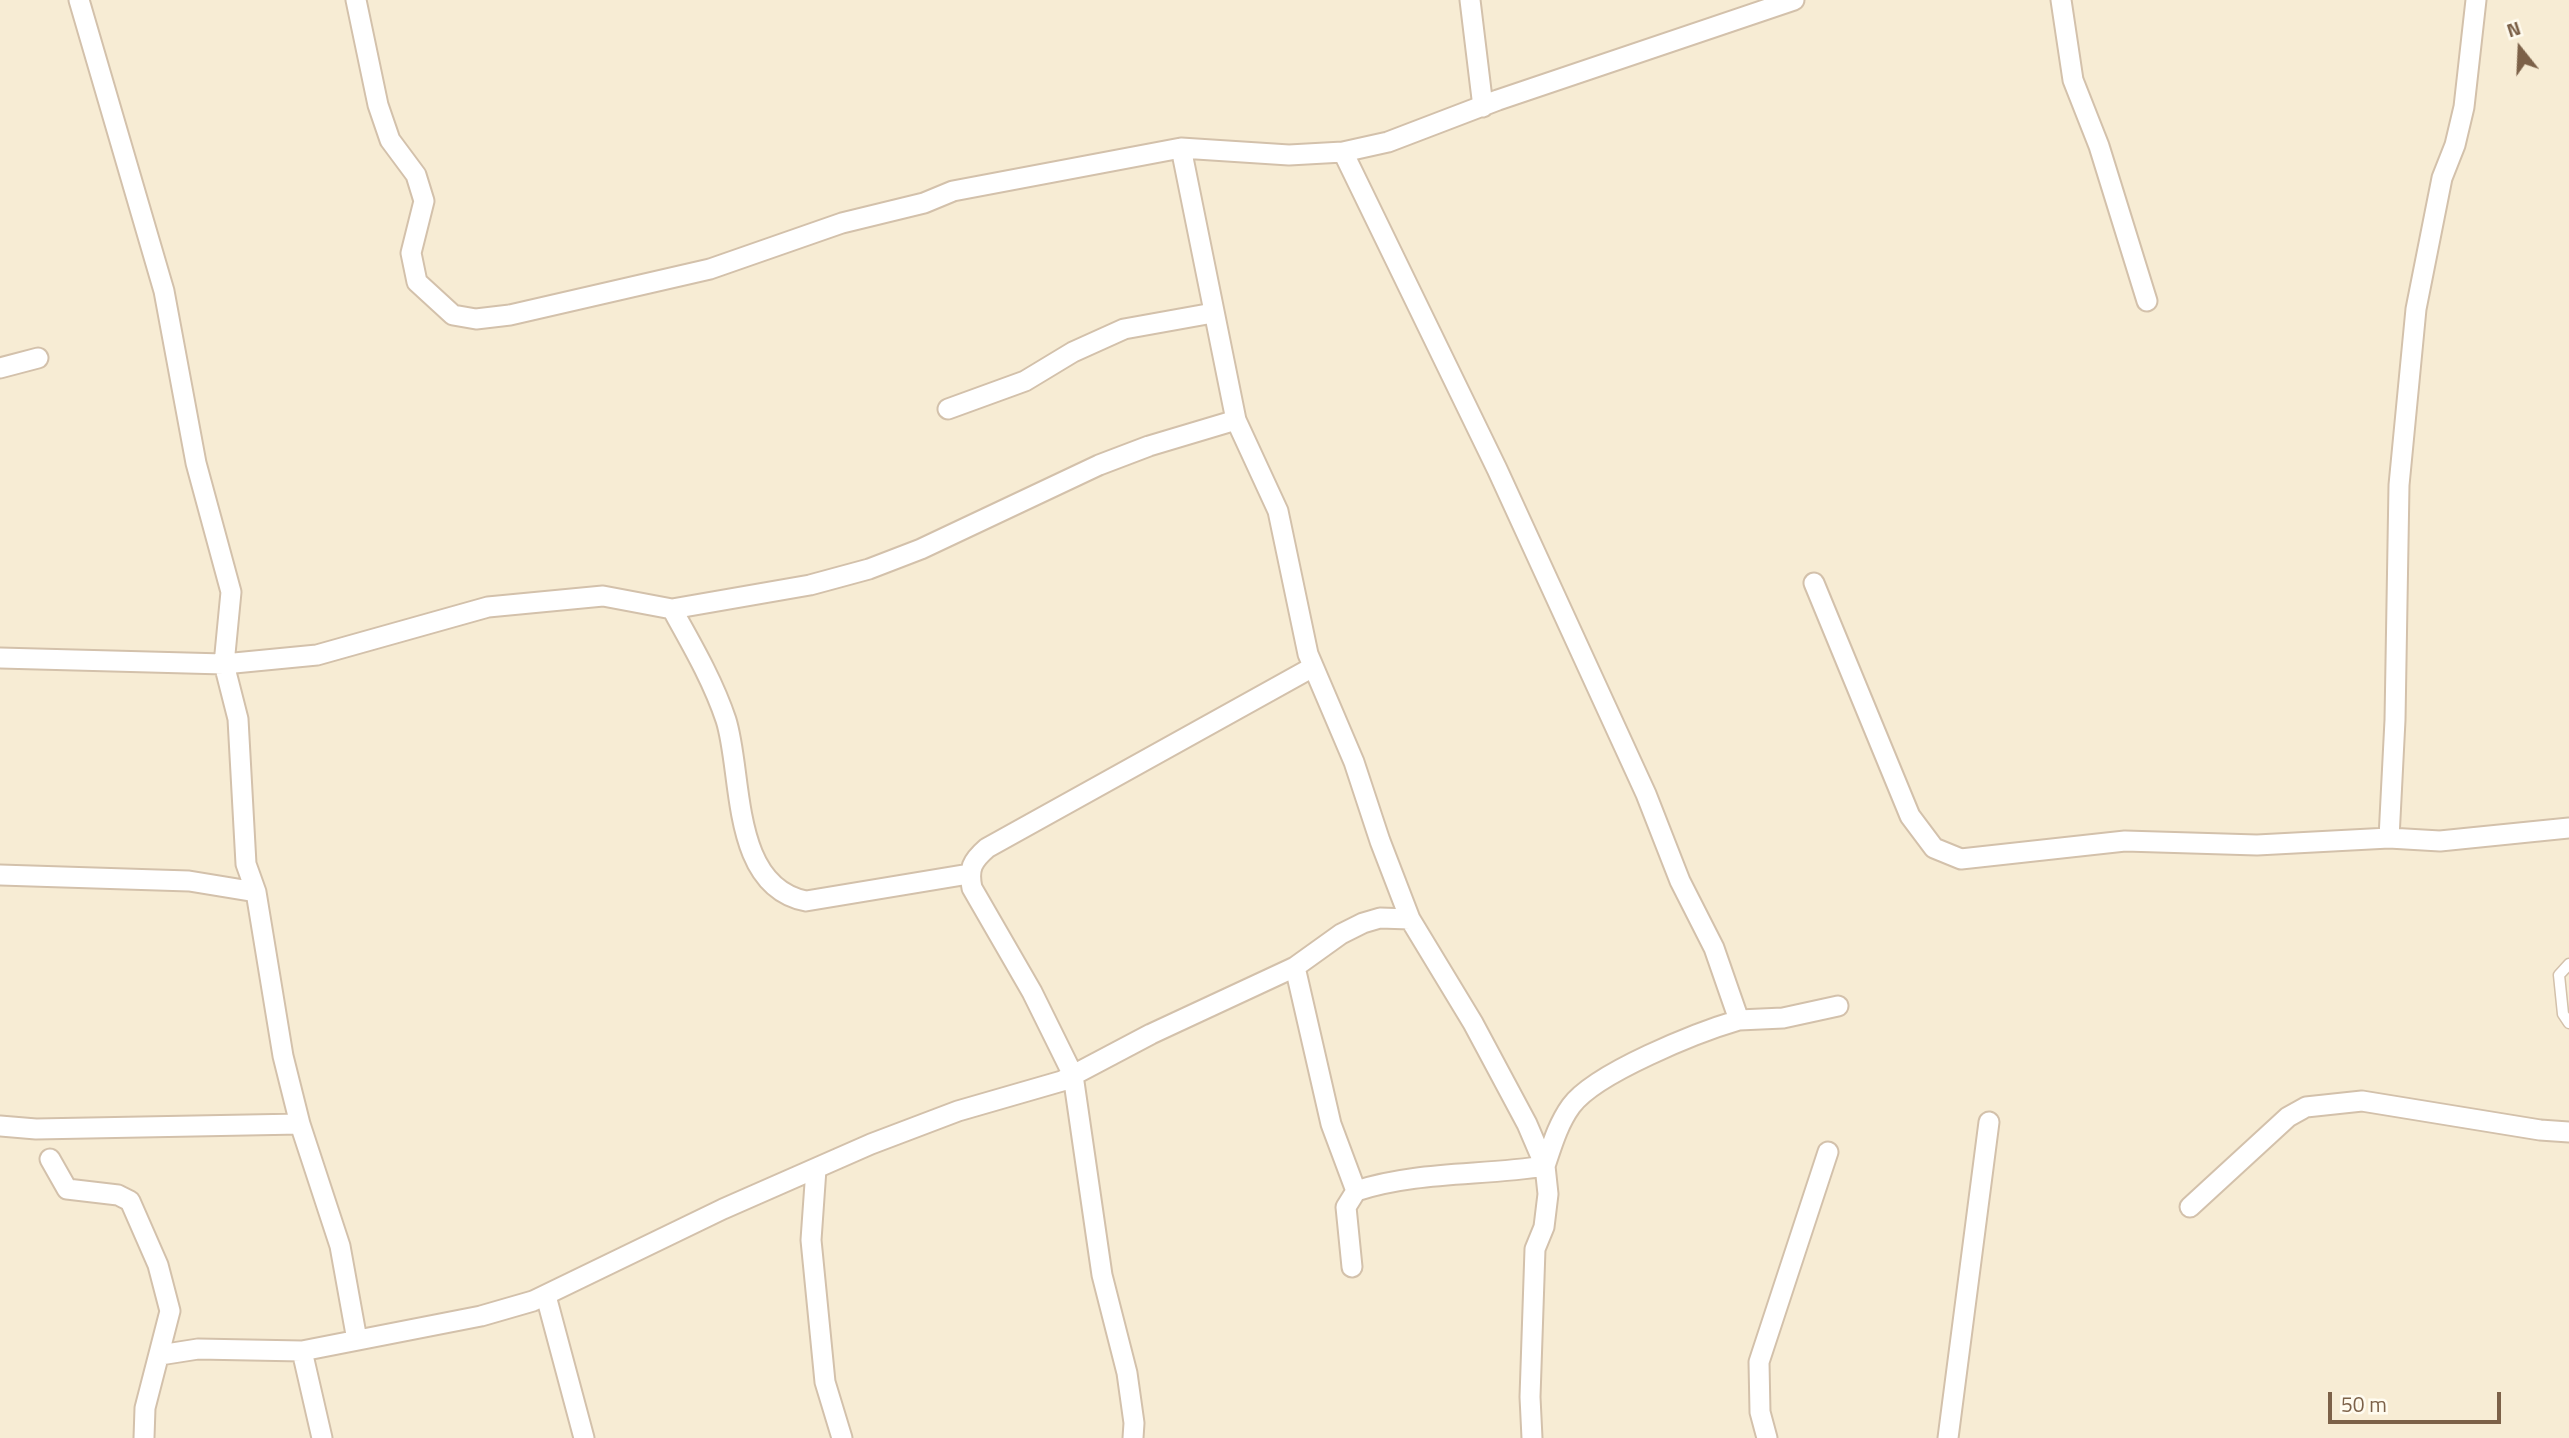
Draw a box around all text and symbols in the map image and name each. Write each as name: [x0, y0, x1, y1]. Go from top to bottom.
text: N: [2503, 13, 2524, 44]
north arrow: [2485, 14, 2555, 84]
scale bar: [2331, 1378, 2504, 1422]
text: 50 m: [2341, 1388, 2387, 1420]

